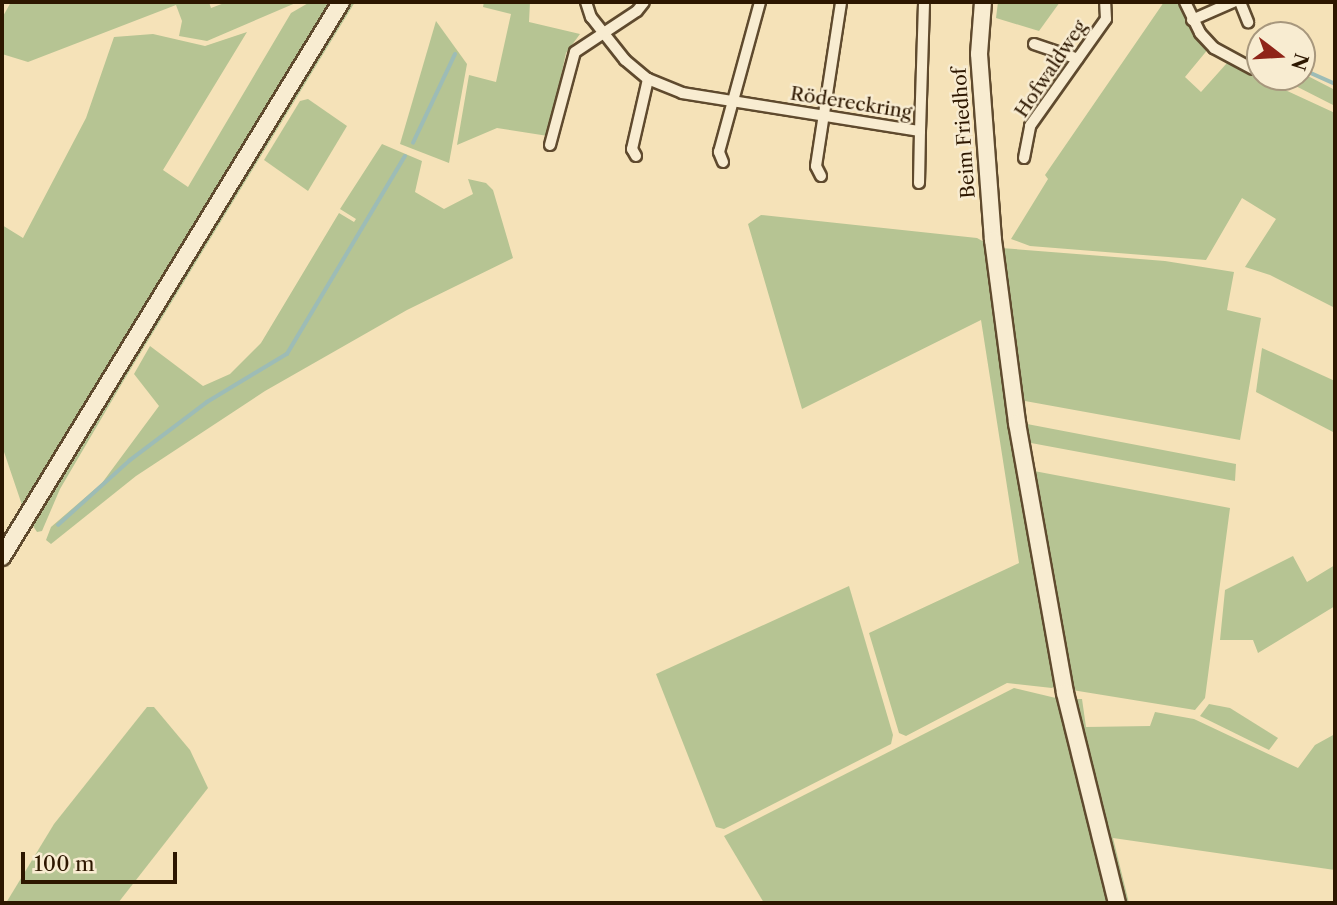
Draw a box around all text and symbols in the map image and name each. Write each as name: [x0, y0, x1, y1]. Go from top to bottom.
street label: Hofwaldweg: [1010, 16, 1092, 122]
north arrow: [1246, 21, 1316, 91]
text: N: [1286, 50, 1313, 73]
street label: Beim Friedhof: [948, 67, 980, 199]
street label: Rödereckring: [789, 82, 913, 124]
scale bar: [24, 838, 180, 882]
text: 100 m: [34, 851, 95, 876]

